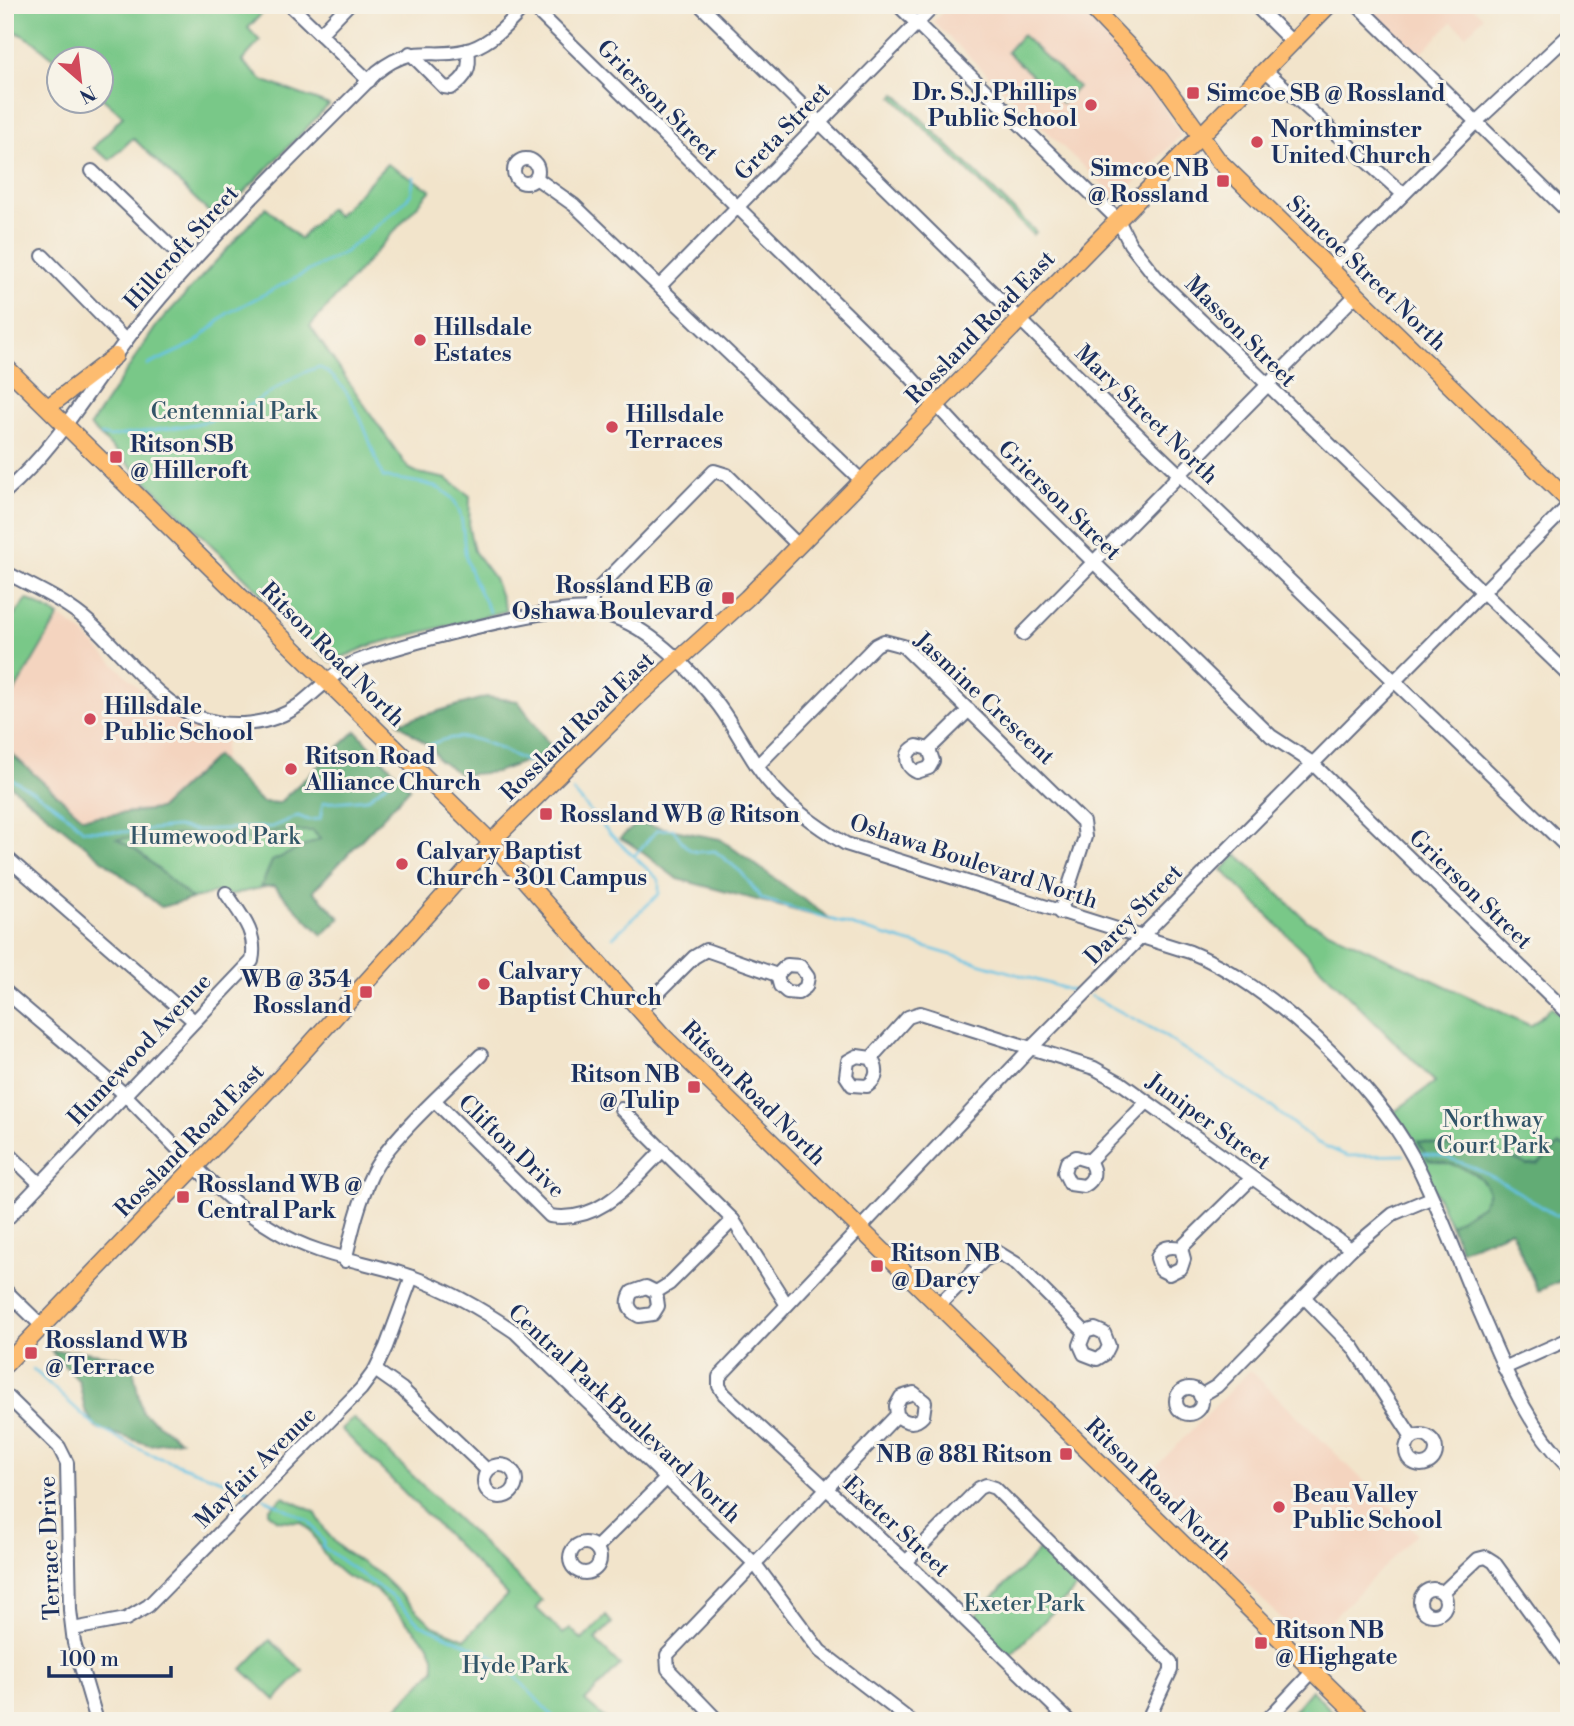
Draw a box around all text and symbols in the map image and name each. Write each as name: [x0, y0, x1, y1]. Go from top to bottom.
street label: Grierson Street: [591, 34, 724, 167]
north arrow: [46, 46, 116, 116]
street label: Greta Street: [729, 77, 836, 187]
place label: Dr. S. J. Phillips Public School: [912, 79, 1077, 133]
text: N: [75, 80, 100, 108]
place label: Simcoe SB @ Rossland: [1207, 80, 1446, 108]
marker: Simcoe SB @ Rossland: [1185, 85, 1201, 101]
marker: Dr. S. J. Phillips Public School: [1083, 97, 1099, 113]
place label: Northminster United Church: [1271, 116, 1431, 170]
marker: Northminster United Church: [1249, 134, 1265, 150]
place label: Simcoe NB @ Rossland: [1087, 155, 1209, 209]
marker: Simcoe NB @ Rossland: [1215, 173, 1231, 189]
street label: Hillcroft Street: [118, 180, 245, 316]
street label: Simcoe Street North: [1281, 190, 1452, 357]
street label: Rossland Road East: [900, 245, 1061, 410]
street label: Masson Street: [1179, 270, 1302, 393]
place label: Hillsdale Estates: [434, 314, 532, 368]
marker: Hillsdale Estates: [412, 332, 428, 348]
street label: Mary Street North: [1069, 339, 1224, 490]
park label: Centennial Park: [151, 398, 318, 426]
place label: Hillsdale Terraces: [626, 401, 724, 455]
marker: Hillsdale Terraces: [604, 419, 620, 435]
place label: Ritson SB @ Hillcroft: [130, 431, 249, 485]
street label: Grierson Street: [992, 435, 1127, 567]
marker: Ritson SB @ Hillcroft: [108, 449, 124, 465]
place label: Rossland EB @ Oshawa Boulevard: [512, 572, 714, 626]
street label: Ritson Road North: [254, 576, 411, 733]
marker: Rossland EB @ Oshawa Boulevard: [720, 590, 736, 606]
street label: Jasmine Crescent: [908, 626, 1060, 771]
street label: Rossland Road East: [495, 646, 660, 807]
place label: Hillsdale Public School: [104, 693, 254, 747]
marker: Hillsdale Public School: [82, 711, 98, 727]
place label: Ritson Road Alliance Church: [304, 743, 481, 797]
marker: Ritson Road Alliance Church: [283, 761, 299, 777]
place label: Rossland WB @ Ritson: [560, 801, 800, 829]
marker: Rossland WB @ Ritson: [538, 806, 554, 822]
street label: Oshawa Boulevard North: [846, 809, 1102, 915]
park label: Humewood Park: [130, 823, 301, 851]
street label: Grierson Street: [1403, 824, 1538, 956]
place label: Calvary Baptist Church - 301 Campus: [416, 838, 647, 892]
marker: Calvary Baptist Church - 301 Campus: [394, 856, 410, 872]
street label: Darcy Street: [1079, 859, 1189, 971]
place label: Calvary Baptist Church: [498, 958, 662, 1012]
place label: WB @ 354 Rossland: [240, 966, 352, 1020]
street label: Humewood Avenue: [62, 968, 218, 1132]
marker: Calvary Baptist Church: [476, 976, 492, 992]
marker: WB @ 354 Rossland: [358, 984, 374, 1000]
street label: Ritson Road North: [675, 1015, 832, 1172]
street label: Rossland Road East: [109, 1058, 270, 1223]
place label: Ritson NB @ Tulip: [571, 1061, 680, 1115]
street label: Juniper Street: [1140, 1067, 1276, 1176]
marker: Ritson NB @ Tulip: [686, 1079, 702, 1095]
street label: Clifton Drive: [452, 1089, 570, 1204]
park label: Northway Court Park: [1436, 1106, 1551, 1160]
place label: Rossland WB @ Central Park: [197, 1171, 363, 1225]
marker: Rossland WB @ Central Park: [175, 1189, 191, 1205]
place label: Ritson NB @ Darcy: [891, 1240, 1000, 1294]
marker: Ritson NB @ Darcy: [869, 1258, 885, 1274]
street label: Central Park Boulevard North: [502, 1298, 747, 1529]
place label: Rossland WB @ Terrace: [45, 1327, 188, 1381]
marker: Rossland WB @ Terrace: [23, 1345, 39, 1361]
street label: Mayfair Avenue: [189, 1401, 323, 1535]
street label: Ritson Road North: [1079, 1412, 1238, 1567]
place label: NB @ 881 Ritson: [876, 1441, 1052, 1469]
marker: NB @ 881 Ritson: [1058, 1446, 1074, 1462]
street label: Exeter Street: [837, 1470, 955, 1583]
street label: Terrace Drive: [33, 1475, 67, 1620]
place label: Beau Valley Public School: [1293, 1481, 1443, 1535]
marker: Beau Valley Public School: [1271, 1499, 1287, 1515]
park label: Exeter Park: [964, 1590, 1085, 1618]
place label: Ritson NB @ Highgate: [1275, 1617, 1398, 1671]
scale bar: [49, 1635, 172, 1679]
marker: Ritson NB @ Highgate: [1253, 1635, 1269, 1651]
text: 100 m: [60, 1647, 119, 1673]
park label: Hyde Park: [462, 1652, 569, 1680]

